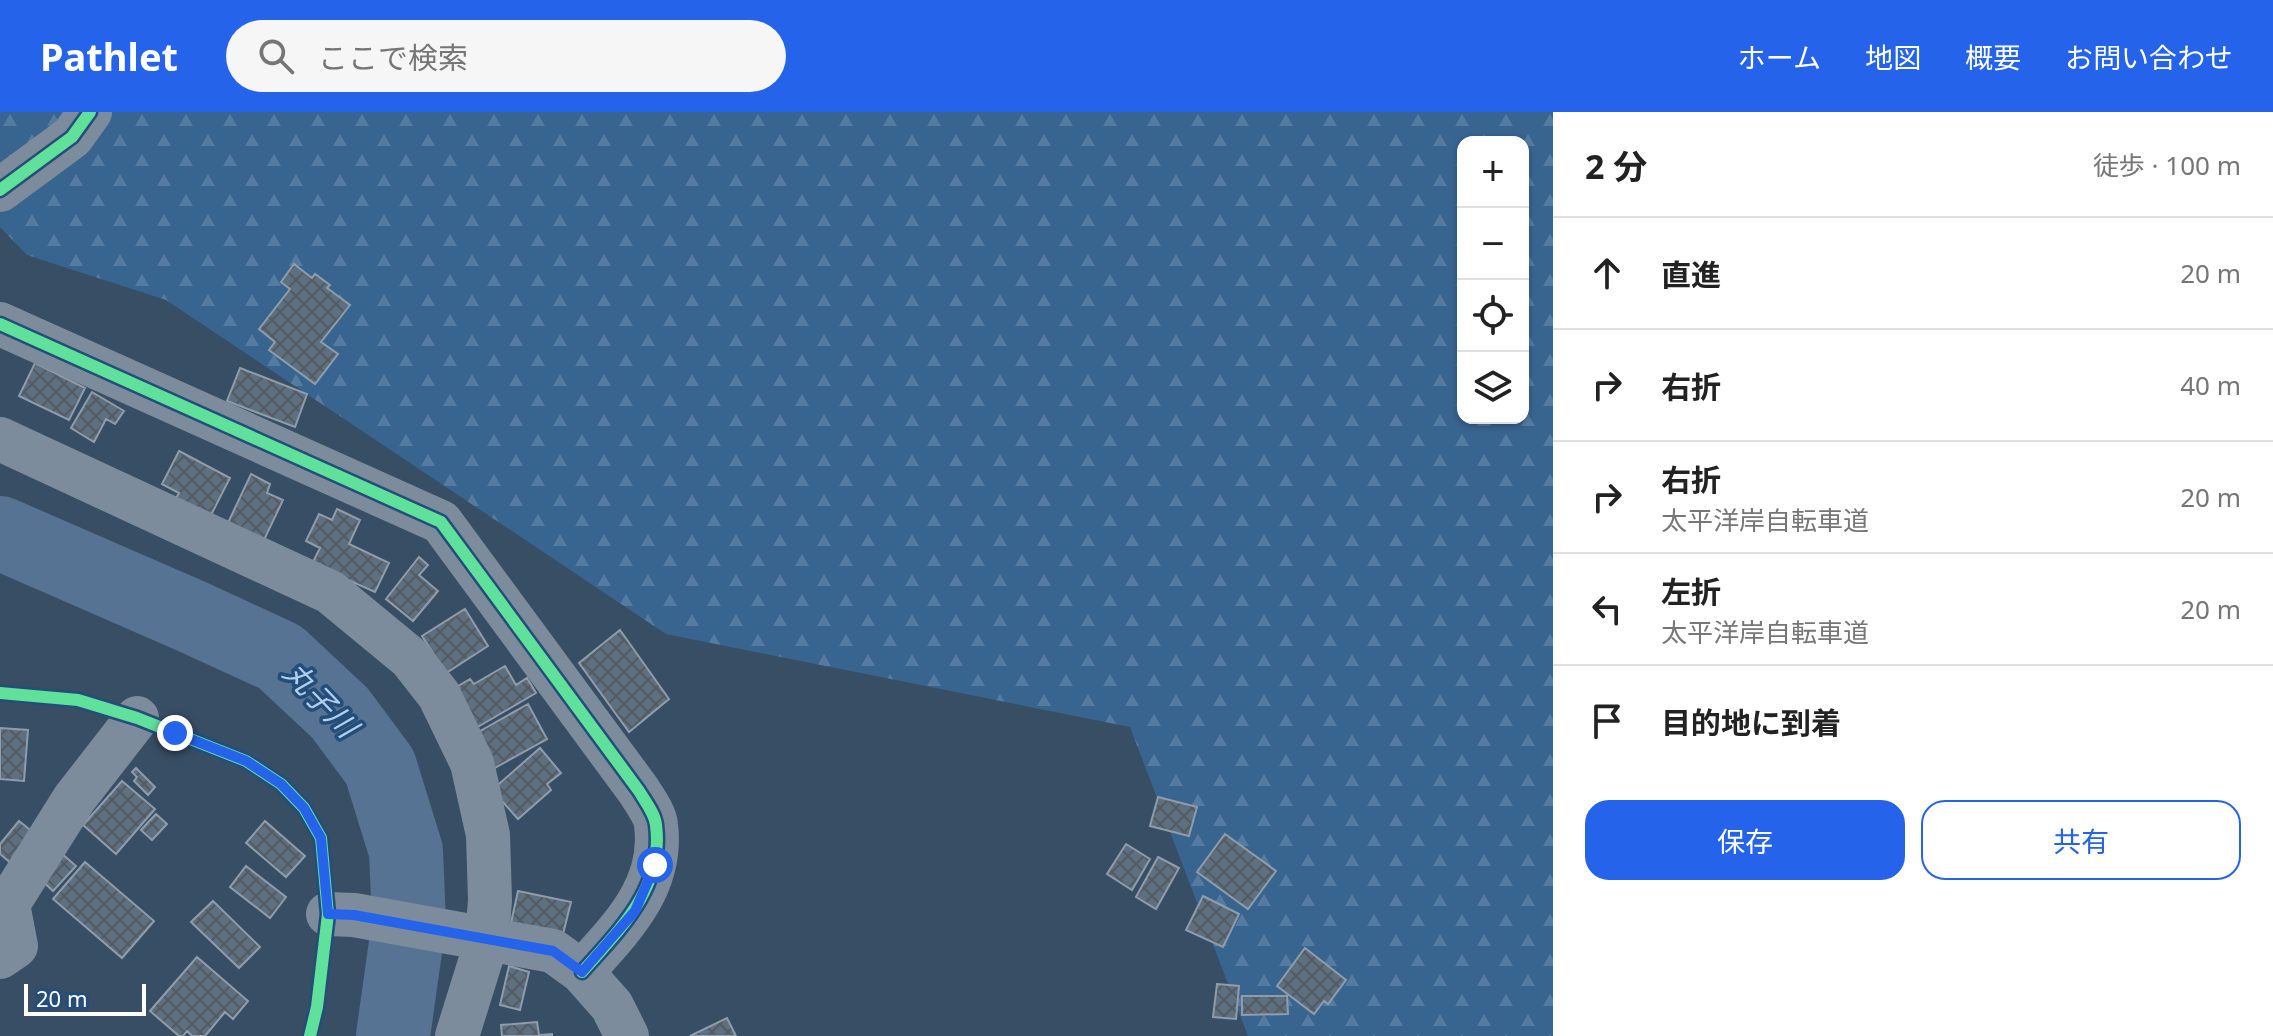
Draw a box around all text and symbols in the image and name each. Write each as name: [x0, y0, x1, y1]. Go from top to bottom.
search box: [226, 20, 786, 92]
text: Pathlet: [40, 30, 178, 82]
icon: search: [254, 34, 298, 78]
text: ここで検索: [318, 37, 468, 78]
text: ホーム: [1738, 38, 1821, 76]
text: 地図: [1865, 38, 1921, 76]
text: 概要: [1965, 38, 2021, 76]
text: お問い合わせ: [2065, 38, 2233, 76]
map controls: [1457, 136, 1529, 424]
button: +: [1457, 136, 1529, 208]
text: 2 分: [1585, 143, 1647, 189]
text: 徒歩 · 100 m: [2093, 147, 2241, 183]
button: −: [1457, 208, 1529, 280]
icon: ahead: [1585, 251, 1629, 295]
text: 直進: [1661, 254, 1721, 295]
text: 20 m: [2180, 255, 2241, 291]
button: locate: [1457, 280, 1529, 352]
button: layers: [1457, 352, 1529, 424]
icon: right: [1585, 363, 1629, 407]
text: 右折: [1661, 366, 1721, 407]
text: 40 m: [2180, 367, 2241, 403]
text: 右折: [1661, 459, 1721, 500]
icon: right: [1585, 475, 1629, 519]
text: 20 m: [2180, 479, 2241, 515]
text: 太平洋岸自転車道: [1661, 502, 1869, 538]
text: 左折: [1661, 571, 1721, 612]
icon: left: [1585, 587, 1629, 631]
text: 20 m: [2180, 591, 2241, 627]
text: 太平洋岸自転車道: [1661, 614, 1869, 650]
water label: 丸子川: [275, 652, 369, 748]
icon: arrive: [1585, 699, 1629, 743]
text: 目的地に到着: [1661, 702, 1841, 743]
route end: [157, 715, 193, 751]
button: 保存: [1585, 800, 1905, 880]
button: 共有: [1921, 800, 2241, 880]
route start: [637, 847, 673, 883]
scale bar: [24, 980, 146, 1016]
text: 20 m: [36, 983, 87, 1013]

